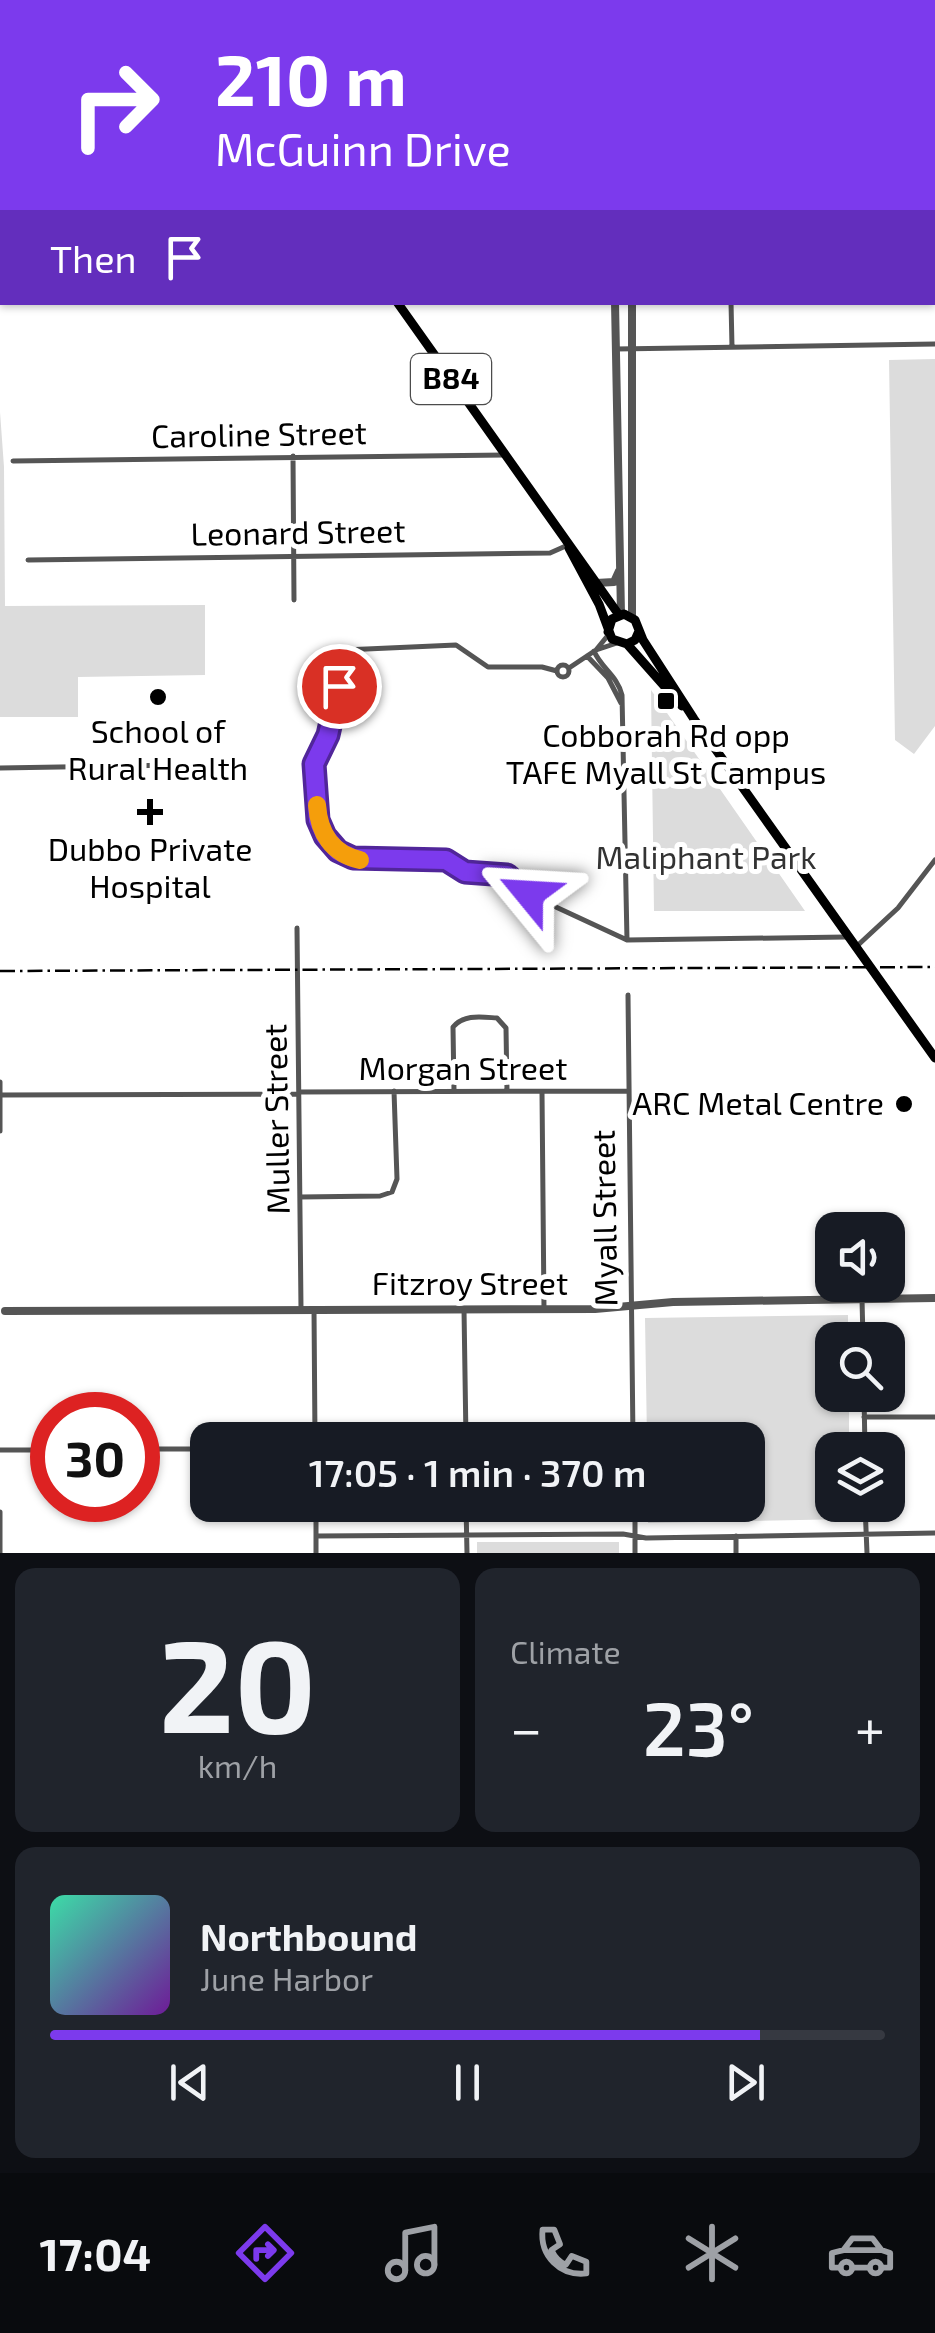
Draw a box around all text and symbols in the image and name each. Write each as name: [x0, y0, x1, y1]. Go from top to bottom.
text: 210 m: [215, 36, 407, 120]
icon: right: [50, 40, 180, 170]
text: McGuinn Drive: [215, 121, 511, 175]
icon: arrive: [157, 230, 212, 285]
text: Then: [50, 235, 137, 281]
road number: B84: [411, 354, 491, 404]
street label: Caroline Street: [151, 412, 367, 454]
street label: Leonard Street: [190, 510, 406, 552]
pin: [297, 644, 382, 729]
icon: arrive: [312, 659, 367, 714]
marker: School of Rural Health: [147, 686, 169, 708]
marker: Cobborah Rd opp TAFE Myall St Campus: [655, 690, 677, 712]
place label: School of Rural Health: [68, 711, 248, 786]
place label: Cobborah Rd opp TAFE Myall St Campus: [506, 715, 826, 790]
marker: Dubbo Private Hospital: [137, 799, 163, 825]
place label: Dubbo Private Hospital: [48, 829, 252, 904]
park label: Maliphant Park: [595, 837, 817, 875]
position arrow: [477, 842, 581, 946]
street label: Muller Street: [254, 1023, 296, 1215]
street label: Morgan Street: [359, 1048, 567, 1086]
place label: ARC Metal Centre: [632, 1083, 884, 1121]
marker: ARC Metal Centre: [893, 1093, 915, 1115]
street label: Myall Street: [582, 1129, 624, 1307]
map controls: [815, 1212, 905, 1522]
button: sound: [815, 1212, 905, 1302]
street label: Fitzroy Street: [372, 1263, 568, 1301]
button: search: [815, 1322, 905, 1412]
speed limit sign: 30: [30, 1392, 160, 1522]
button: layers: [815, 1432, 905, 1522]
text: 17:05 · 1 min · 370 m: [309, 1449, 646, 1495]
text: 20: [159, 1603, 316, 1759]
text: Climate: [510, 1632, 621, 1670]
text: 23°: [643, 1681, 754, 1771]
text: −: [510, 1694, 542, 1760]
text: +: [855, 1694, 885, 1760]
text: km/h: [198, 1746, 277, 1784]
text: Northbound: [200, 1913, 418, 1959]
text: June Harbor: [200, 1959, 373, 1997]
icon: previous: [162, 2055, 217, 2110]
icon: pause: [440, 2055, 495, 2110]
icon: next: [718, 2055, 773, 2110]
icon: directions: [230, 2218, 300, 2288]
icon: music: [379, 2218, 449, 2288]
icon: phone: [528, 2218, 598, 2288]
icon: climate: [677, 2218, 747, 2288]
icon: car: [826, 2218, 896, 2288]
text: 17:04: [39, 2226, 151, 2280]

